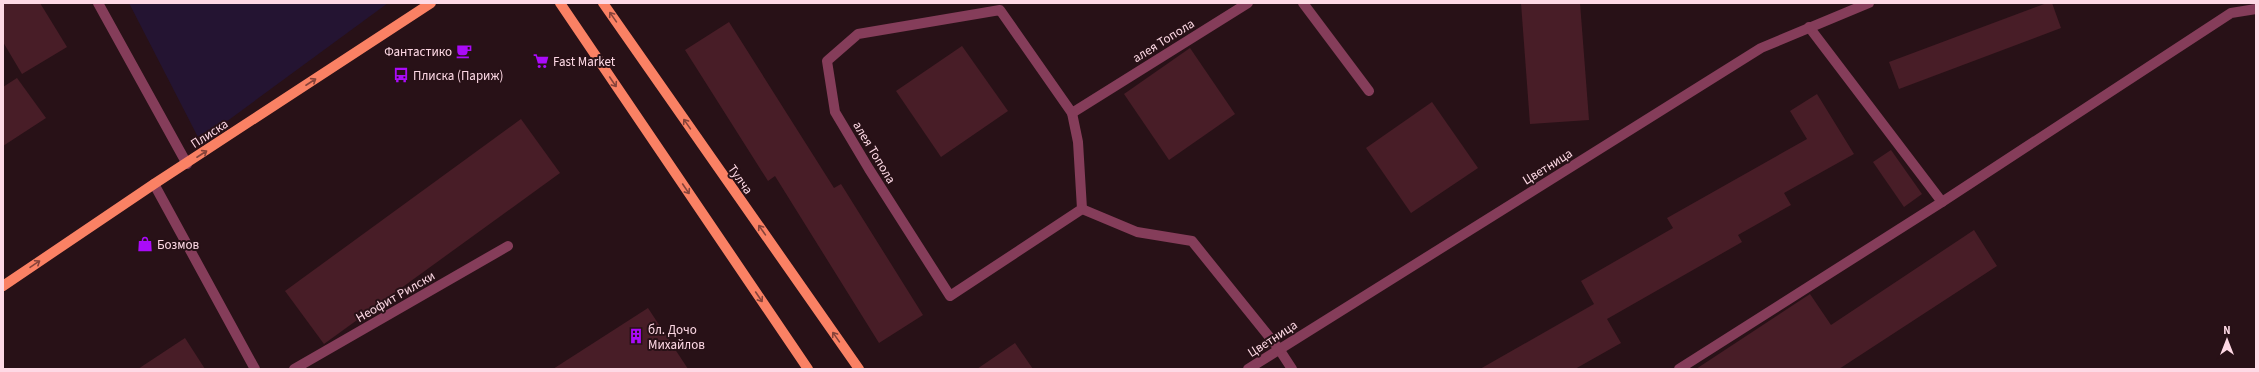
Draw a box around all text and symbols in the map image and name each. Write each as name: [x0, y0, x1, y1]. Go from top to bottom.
one-way arrow: [609, 12, 617, 23]
street label: алея Топола: [1129, 15, 1198, 67]
cafe icon: Фантастико: [455, 42, 473, 60]
place label: Фантастико: [384, 43, 452, 61]
supermarket icon: Fast Market: [532, 52, 550, 70]
place label: Fast Market: [553, 53, 616, 71]
bus stop icon: Плиска (Париж): [392, 66, 410, 84]
place label: Плиска (Париж): [413, 67, 503, 85]
one-way arrow: [609, 76, 617, 87]
one-way arrow: [305, 78, 316, 86]
street label: Плиска: [187, 115, 232, 153]
street label: алея Топола: [848, 118, 900, 187]
one-way arrow: [683, 119, 691, 130]
street label: Цветница: [1519, 144, 1576, 189]
one-way arrow: [196, 149, 208, 157]
street label: Тулча: [723, 161, 757, 198]
one-way arrow: [682, 184, 690, 195]
one-way arrow: [758, 225, 766, 236]
shop icon: Бозмов: [136, 235, 154, 253]
place label: Бозмов: [157, 236, 200, 254]
one-way arrow: [30, 260, 41, 268]
street label: Неофит Рилски: [353, 267, 438, 327]
one-way arrow: [755, 291, 763, 302]
street label: Цветница: [1244, 316, 1301, 362]
north arrow: [2207, 320, 2247, 360]
place label: бл. Дочо Михайлов: [648, 321, 705, 354]
text: N: [2223, 323, 2231, 338]
building icon: бл. Дочо Михайлов: [627, 327, 645, 345]
one-way arrow: [832, 332, 840, 343]

